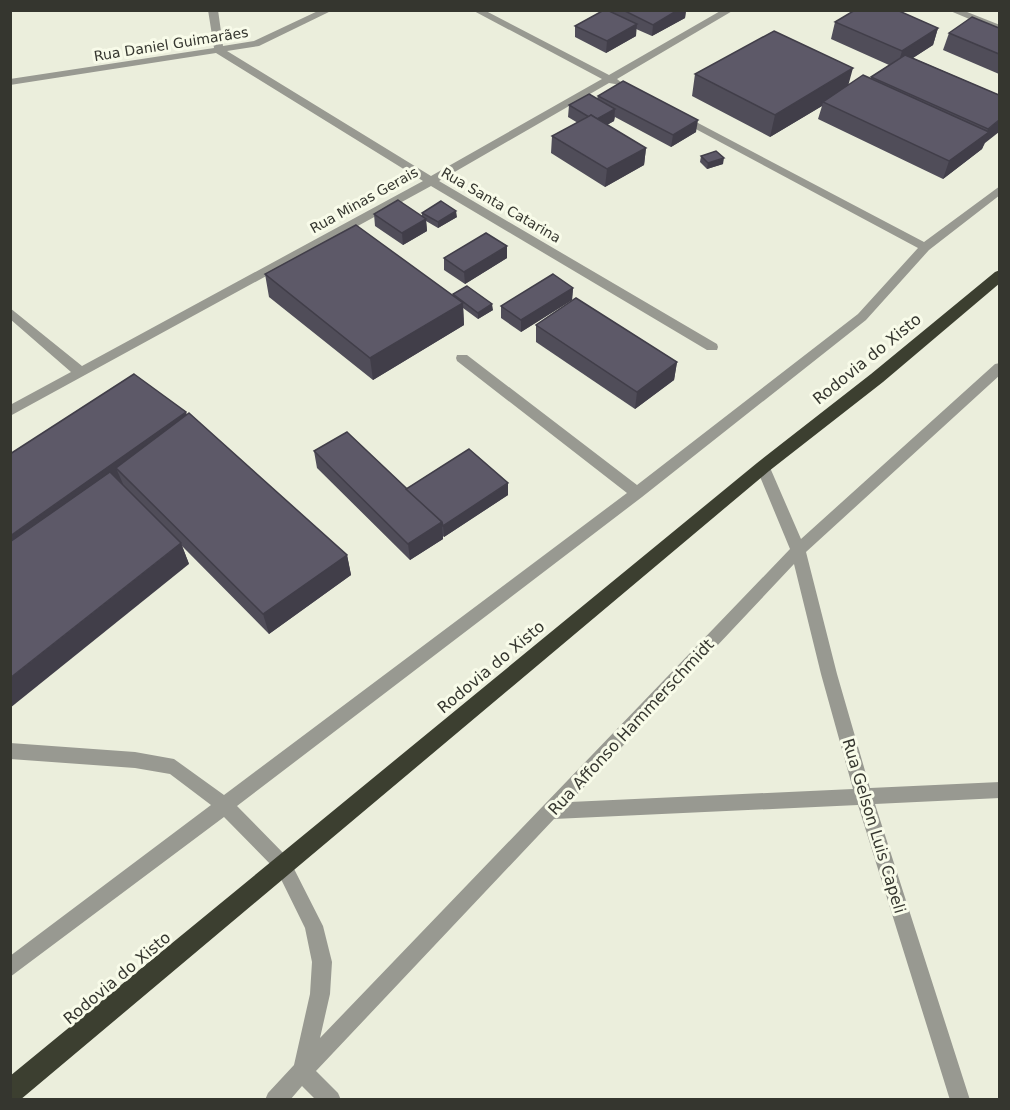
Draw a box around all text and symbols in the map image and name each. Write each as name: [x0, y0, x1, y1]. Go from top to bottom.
street label: Rua Daniel Guimarães: [93, 24, 249, 64]
street label: Rua Minas Gerais: [307, 164, 421, 236]
street label: Rua Santa Catarina: [438, 164, 564, 246]
street label: Rodovia do Xisto: [809, 310, 925, 408]
street label: Rodovia do Xisto: [434, 617, 548, 717]
street label: Rua Affonso Hammerschmidt: [544, 635, 718, 819]
street label: Rua Gelson Luis Capeli: [838, 736, 910, 916]
street label: Rodovia do Xisto: [60, 928, 174, 1028]

